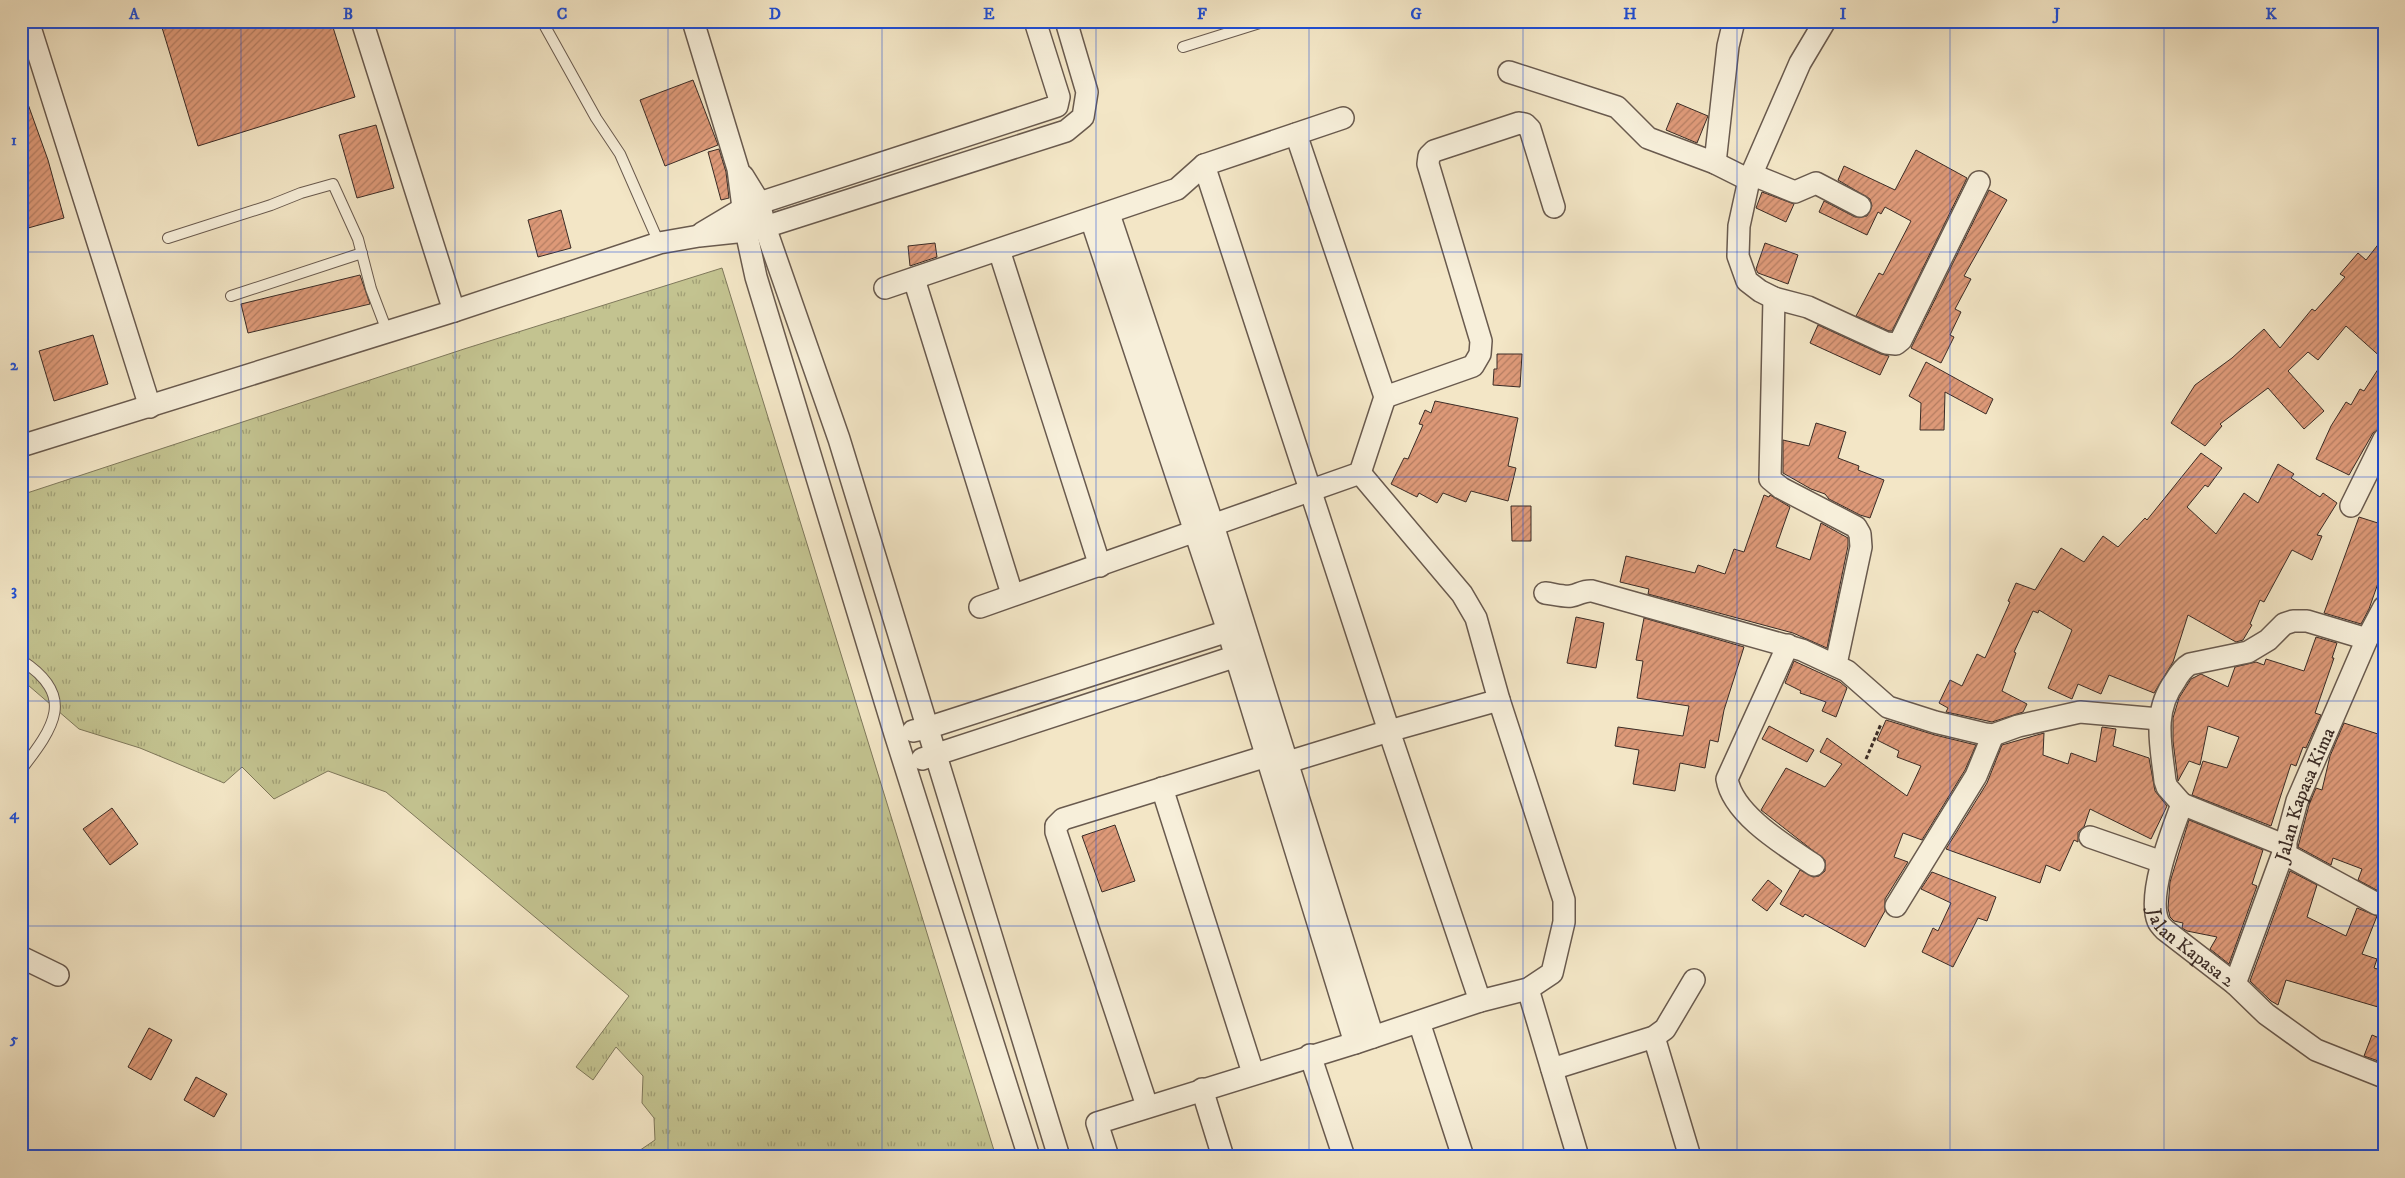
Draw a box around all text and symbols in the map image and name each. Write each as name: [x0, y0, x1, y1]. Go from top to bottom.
text: A: [128, 4, 140, 24]
text: B: [343, 4, 353, 24]
text: C: [557, 4, 567, 24]
text: D: [769, 4, 781, 24]
text: E: [983, 4, 995, 24]
text: F: [1197, 4, 1207, 24]
text: G: [1410, 4, 1422, 24]
text: H: [1623, 4, 1637, 24]
text: I: [1840, 4, 1847, 24]
text: J: [2052, 4, 2061, 24]
text: K: [2265, 4, 2277, 24]
text: 1: [11, 130, 17, 150]
text: 2: [10, 355, 19, 375]
text: 3: [11, 580, 17, 600]
street label: Jalan Kapasa Kima: [2270, 724, 2340, 867]
text: 4: [8, 804, 19, 824]
street label: Jalan Kapasa 2: [2142, 905, 2239, 993]
text: 5: [9, 1029, 18, 1049]

